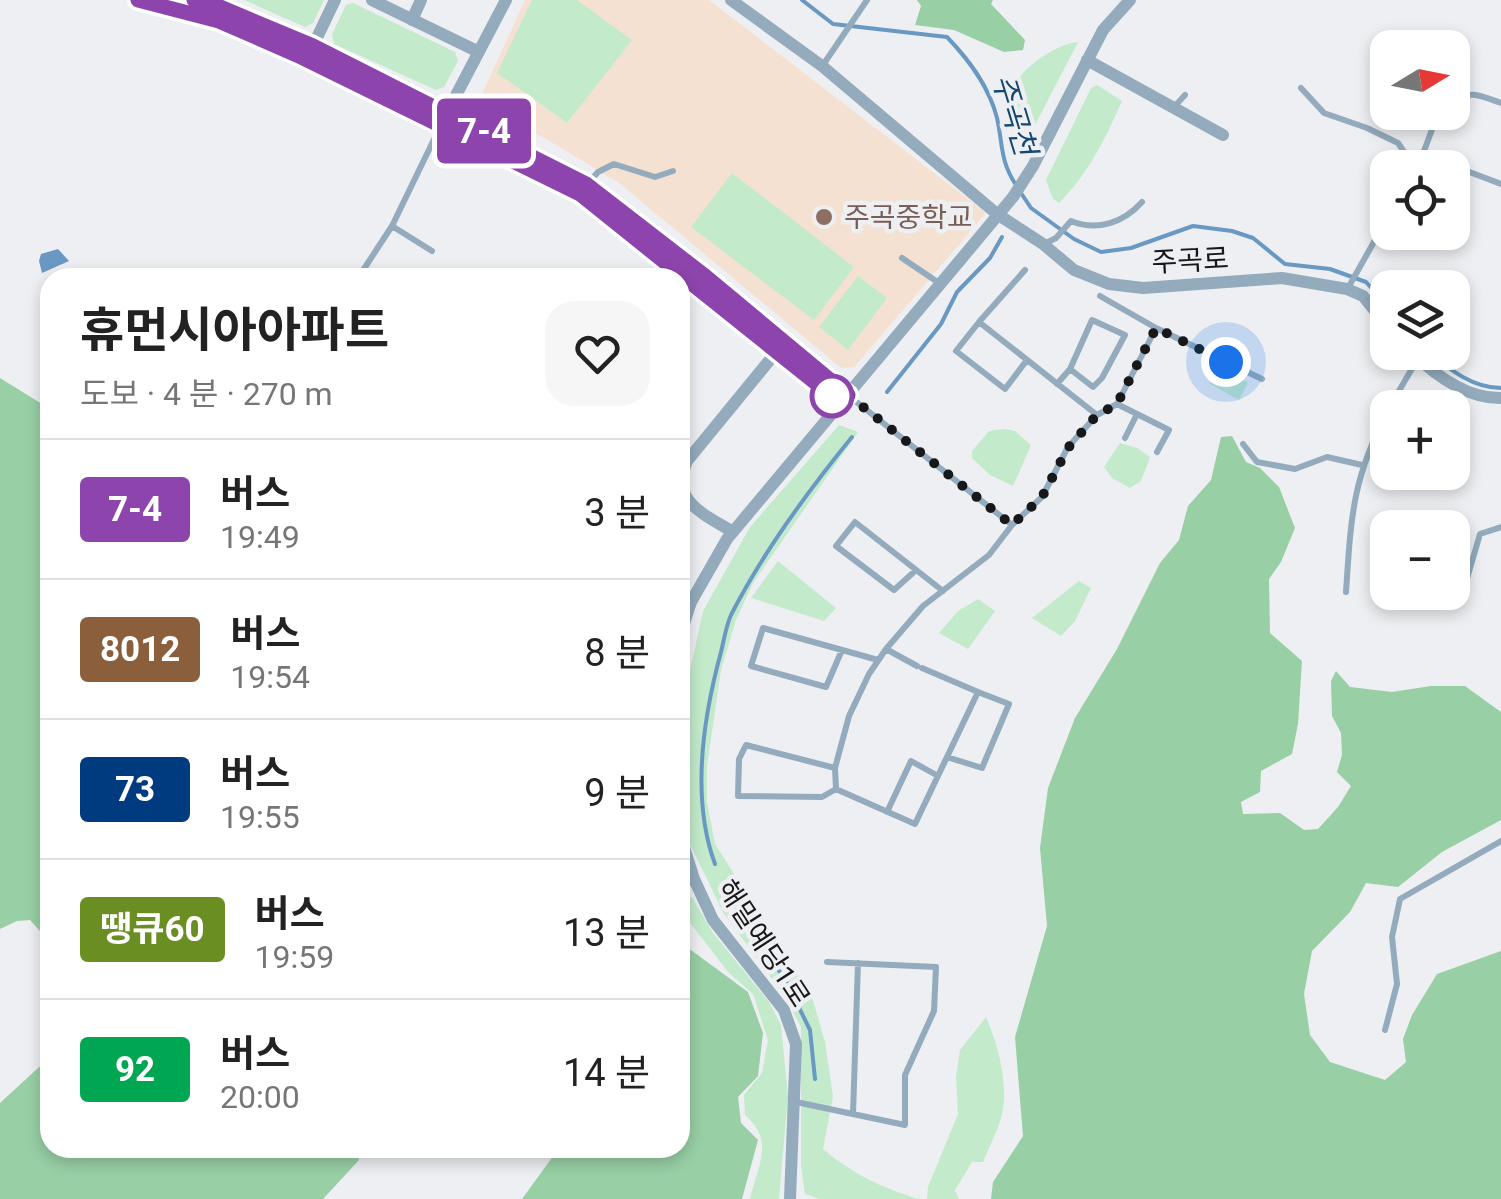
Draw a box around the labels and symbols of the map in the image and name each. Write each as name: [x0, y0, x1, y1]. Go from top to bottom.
north arrow: [1370, 30, 1470, 130]
water label: 주곡천: [986, 70, 1044, 163]
line badge: 7-4: [426, 98, 542, 164]
place label: 주곡중학교: [844, 201, 973, 234]
marker: 주곡중학교: [813, 206, 835, 228]
street label: 주곡로: [1151, 242, 1229, 279]
your location: [1201, 337, 1251, 387]
unlabelled marker: [811, 375, 853, 417]
street label: 해밀예당1로: [710, 874, 817, 1013]

